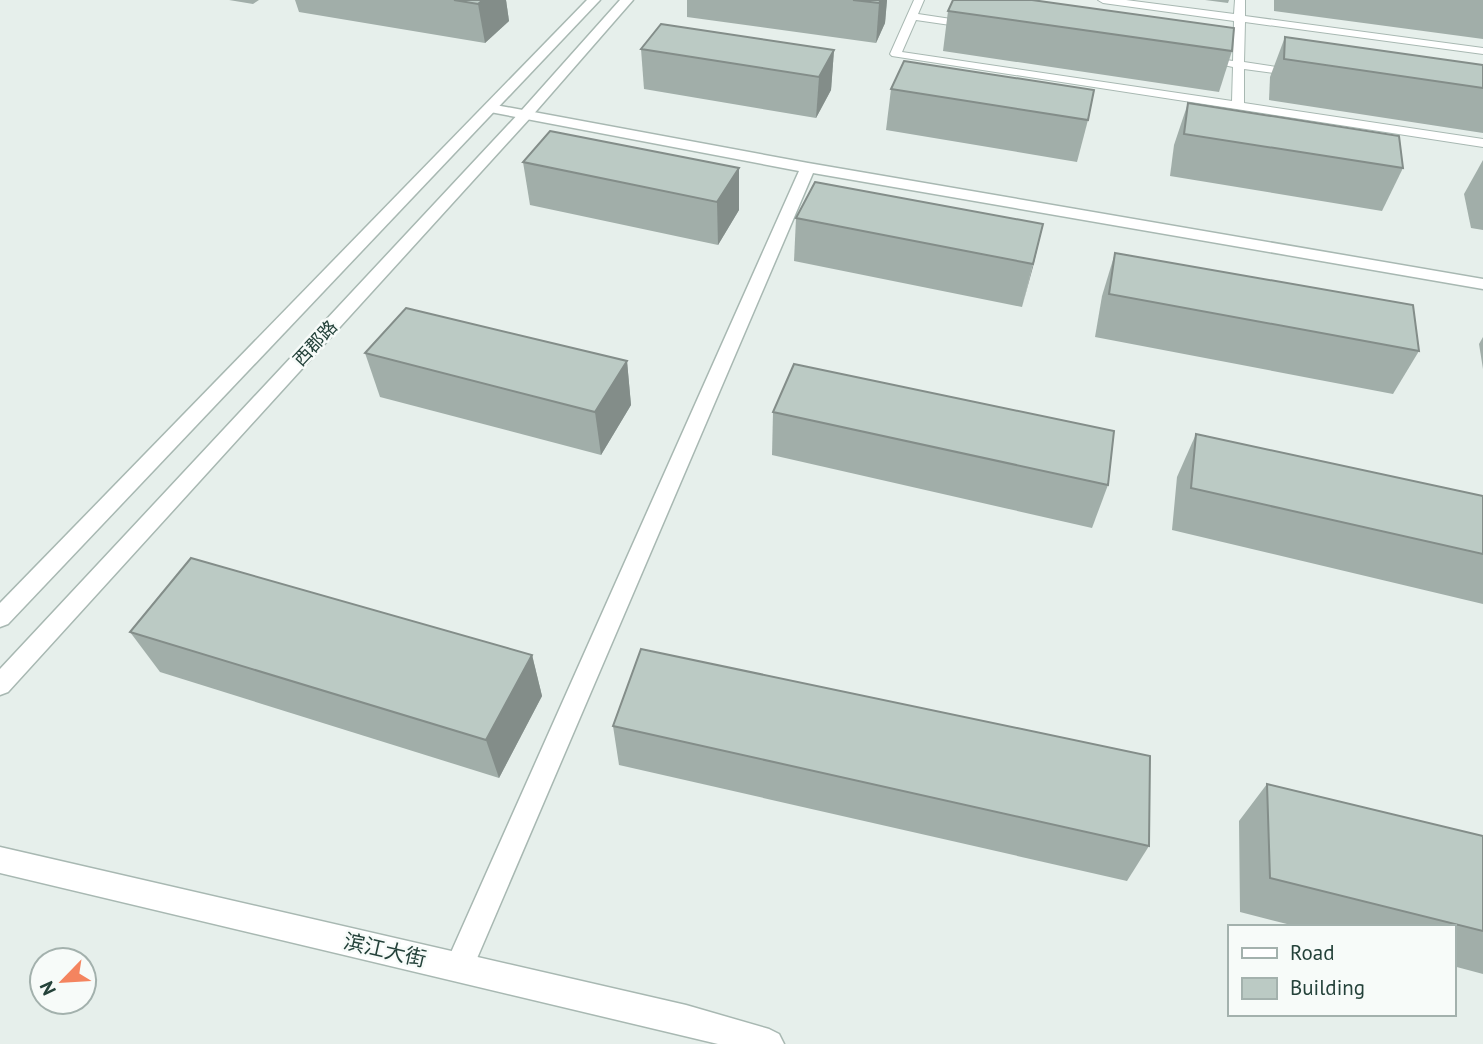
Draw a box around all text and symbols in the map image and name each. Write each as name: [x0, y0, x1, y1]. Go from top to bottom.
street label: 西郡路: [288, 315, 342, 371]
legend: [1228, 925, 1455, 1016]
street label: 滨江大街: [341, 927, 429, 973]
text: Road: [1290, 939, 1334, 966]
north arrow: [28, 946, 98, 1016]
text: Building: [1290, 974, 1365, 1001]
text: N: [34, 977, 61, 999]

